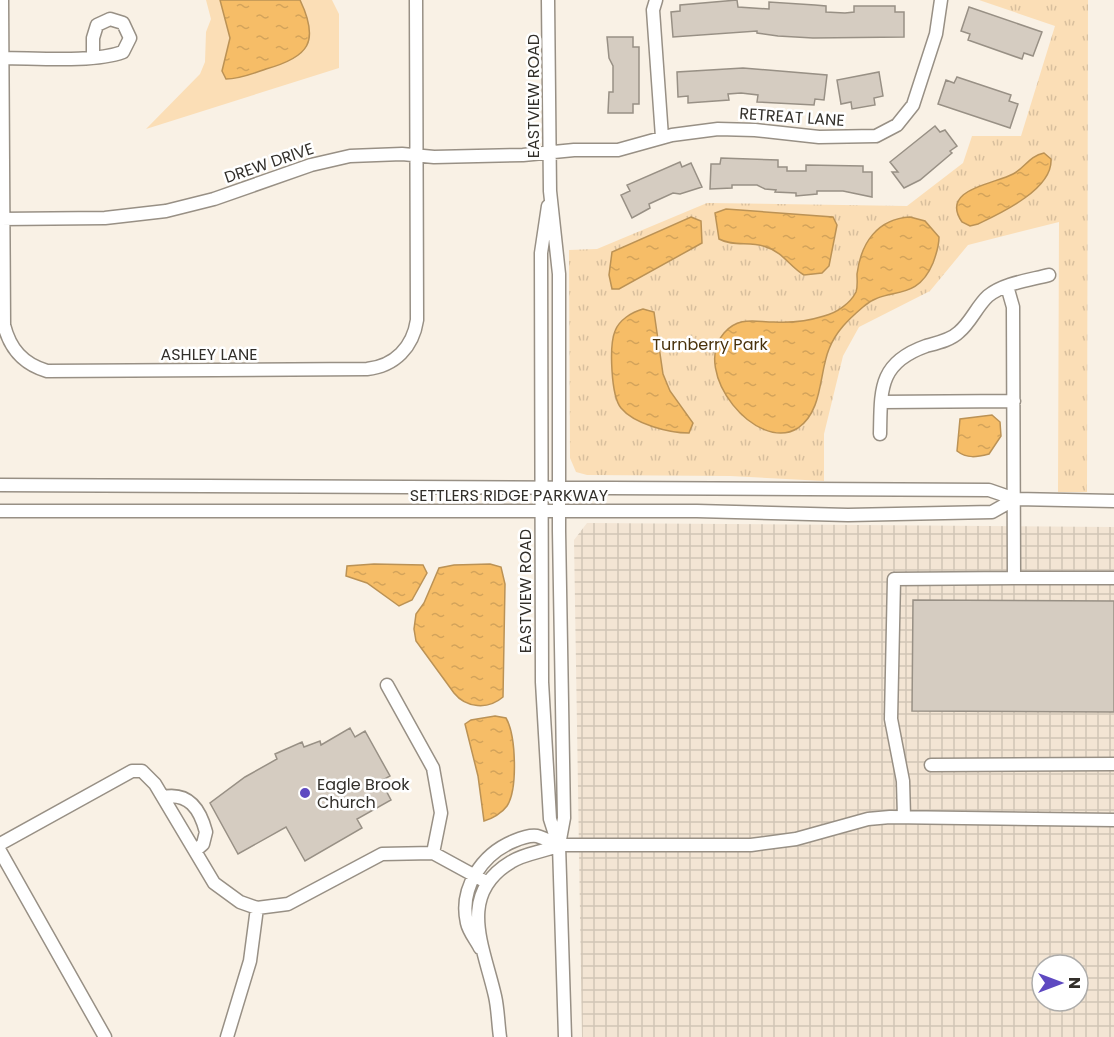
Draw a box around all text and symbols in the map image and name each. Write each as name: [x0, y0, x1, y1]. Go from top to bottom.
street label: EASTVIEW ROAD: [522, 34, 545, 158]
street label: RETREAT LANE: [739, 102, 845, 132]
street label: DREW DRIVE: [221, 137, 317, 189]
park label: Turnberry Park: [652, 333, 768, 356]
street label: ASHLEY LANE: [160, 343, 258, 366]
street label: SETTLERS RIDGE PARKWAY: [410, 484, 609, 507]
street label: EASTVIEW ROAD: [514, 529, 537, 653]
place label: Eagle Brook Church: [317, 773, 410, 814]
marker: Eagle Brook Church: [298, 786, 312, 800]
north arrow: [1030, 953, 1090, 1013]
text: N: [1063, 977, 1086, 989]

